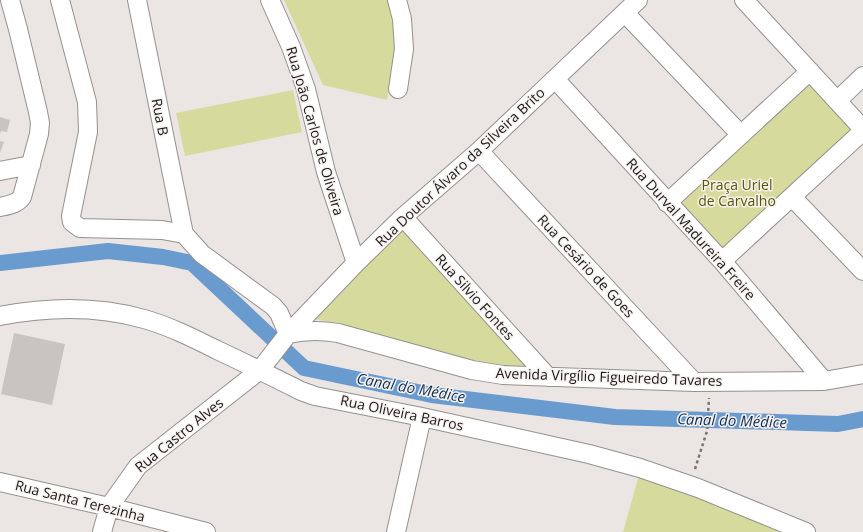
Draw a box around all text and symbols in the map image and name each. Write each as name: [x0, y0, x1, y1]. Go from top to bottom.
street label: Rua João Carlos de Oliveira: [282, 44, 349, 218]
street label: Rua Doutor Álvaro da Silveira Brito: [371, 83, 549, 250]
street label: Rua B: [148, 97, 173, 137]
street label: Rua Durval Madureira Freire: [622, 154, 760, 304]
park label: Praça Uriel de Carvalho: [698, 175, 776, 210]
street label: Rua Cesário de Goes: [534, 210, 639, 321]
street label: Rua Silvio Fontes: [432, 250, 519, 344]
street label: Avenida Virgílio Figueiredo Tavares: [495, 363, 723, 390]
water label: Canal do Médice: [355, 368, 468, 406]
street label: Rua Oliveira Barros: [339, 390, 466, 435]
street label: Rua Castro Alves: [131, 393, 227, 476]
water label: Canal do Médice: [677, 408, 788, 432]
street label: Rua Santa Terezinha: [13, 475, 147, 526]

